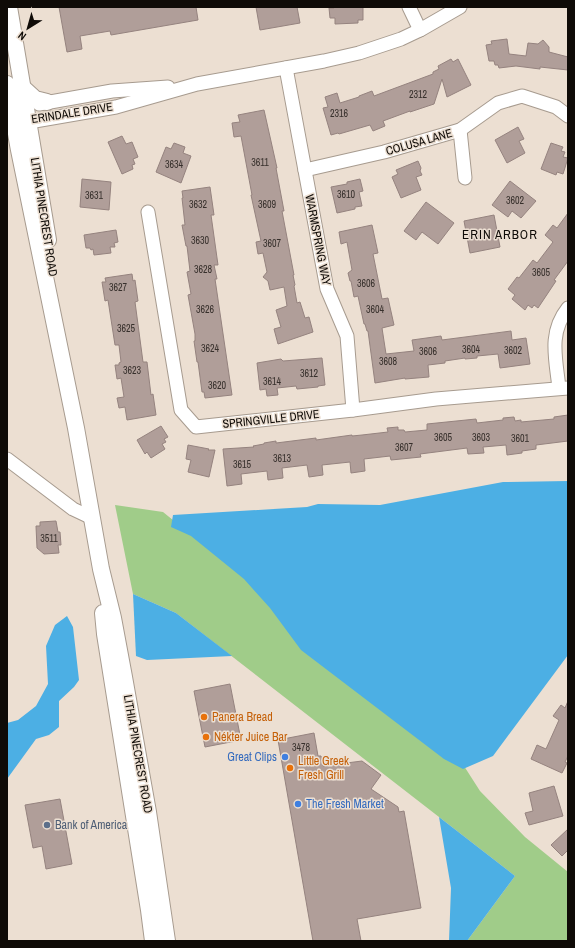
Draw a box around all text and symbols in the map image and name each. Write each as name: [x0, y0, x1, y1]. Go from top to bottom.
north arrow: [8, 8, 48, 48]
text: N: [15, 28, 29, 44]
house number: 2312: [409, 88, 428, 101]
street label: ERINDALE DRIVE: [30, 99, 114, 127]
house number: 2316: [330, 107, 349, 120]
street label: COLUSA LANE: [384, 125, 454, 159]
street label: LITHIA PINECREST ROAD: [27, 156, 61, 278]
house number: 3611: [251, 156, 269, 169]
house number: 3634: [165, 158, 184, 171]
house number: 3610: [337, 188, 356, 201]
house number: 3631: [85, 189, 104, 202]
street label: WARMSPRING WAY: [301, 193, 335, 287]
house number: 3602: [506, 194, 525, 207]
house number: 3632: [189, 198, 208, 211]
house number: 3609: [258, 198, 277, 211]
district label: ERIN ARBOR: [462, 226, 538, 243]
house number: 3630: [191, 234, 210, 247]
house number: 3607: [263, 237, 282, 250]
house number: 3628: [194, 263, 213, 276]
house number: 3605: [532, 266, 551, 279]
house number: 3606: [357, 277, 376, 290]
house number: 3627: [109, 281, 128, 294]
house number: 3626: [196, 303, 215, 316]
house number: 3604: [366, 303, 385, 316]
house number: 3625: [117, 322, 136, 335]
house number: 3624: [201, 342, 220, 355]
house number: 3604: [462, 343, 481, 356]
house number: 3602: [504, 344, 523, 357]
house number: 3606: [419, 345, 438, 358]
house number: 3608: [379, 355, 398, 368]
house number: 3623: [123, 364, 142, 377]
house number: 3612: [300, 367, 319, 380]
house number: 3614: [263, 375, 282, 388]
house number: 3620: [208, 379, 227, 392]
street label: SPRINGVILLE DRIVE: [222, 406, 320, 432]
house number: 3605: [434, 431, 453, 444]
house number: 3603: [472, 431, 491, 444]
house number: 3601: [511, 432, 530, 445]
house number: 3607: [395, 441, 414, 454]
house number: 3613: [273, 452, 292, 465]
house number: 3615: [233, 458, 252, 471]
house number: 3511: [40, 532, 58, 545]
street label: LITHIA PINECREST ROAD: [120, 693, 156, 815]
place label: Panera Bread: [212, 709, 273, 725]
marker: Panera Bread: [199, 712, 209, 722]
place label: Nékter Juice Bar: [214, 729, 288, 745]
marker: Nékter Juice Bar: [201, 732, 211, 742]
house number: 3478: [292, 741, 311, 754]
place label: Great Clips: [227, 749, 277, 765]
marker: Great Clips: [280, 752, 290, 762]
place label: Little Greek Fresh Grill: [298, 753, 349, 783]
marker: Little Greek Fresh Grill: [285, 763, 295, 773]
place label: The Fresh Market: [306, 796, 384, 812]
marker: The Fresh Market: [293, 799, 303, 809]
place label: Bank of America: [55, 817, 128, 833]
marker: Bank of America: [42, 820, 52, 830]

